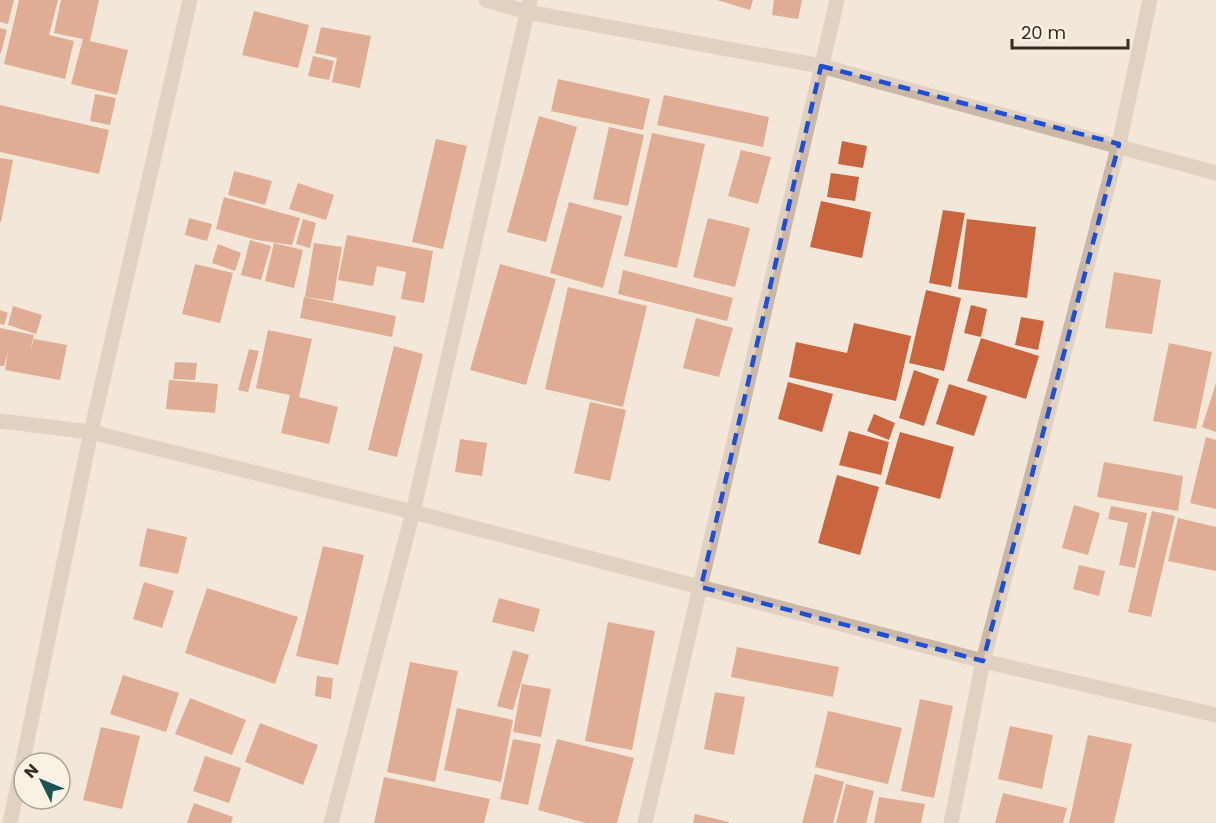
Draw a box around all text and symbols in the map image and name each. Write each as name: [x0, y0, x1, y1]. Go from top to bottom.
scale bar: [1012, 12, 1128, 50]
text: 20 m: [1021, 20, 1066, 45]
north arrow: [12, 751, 72, 811]
text: N: [19, 759, 44, 783]

